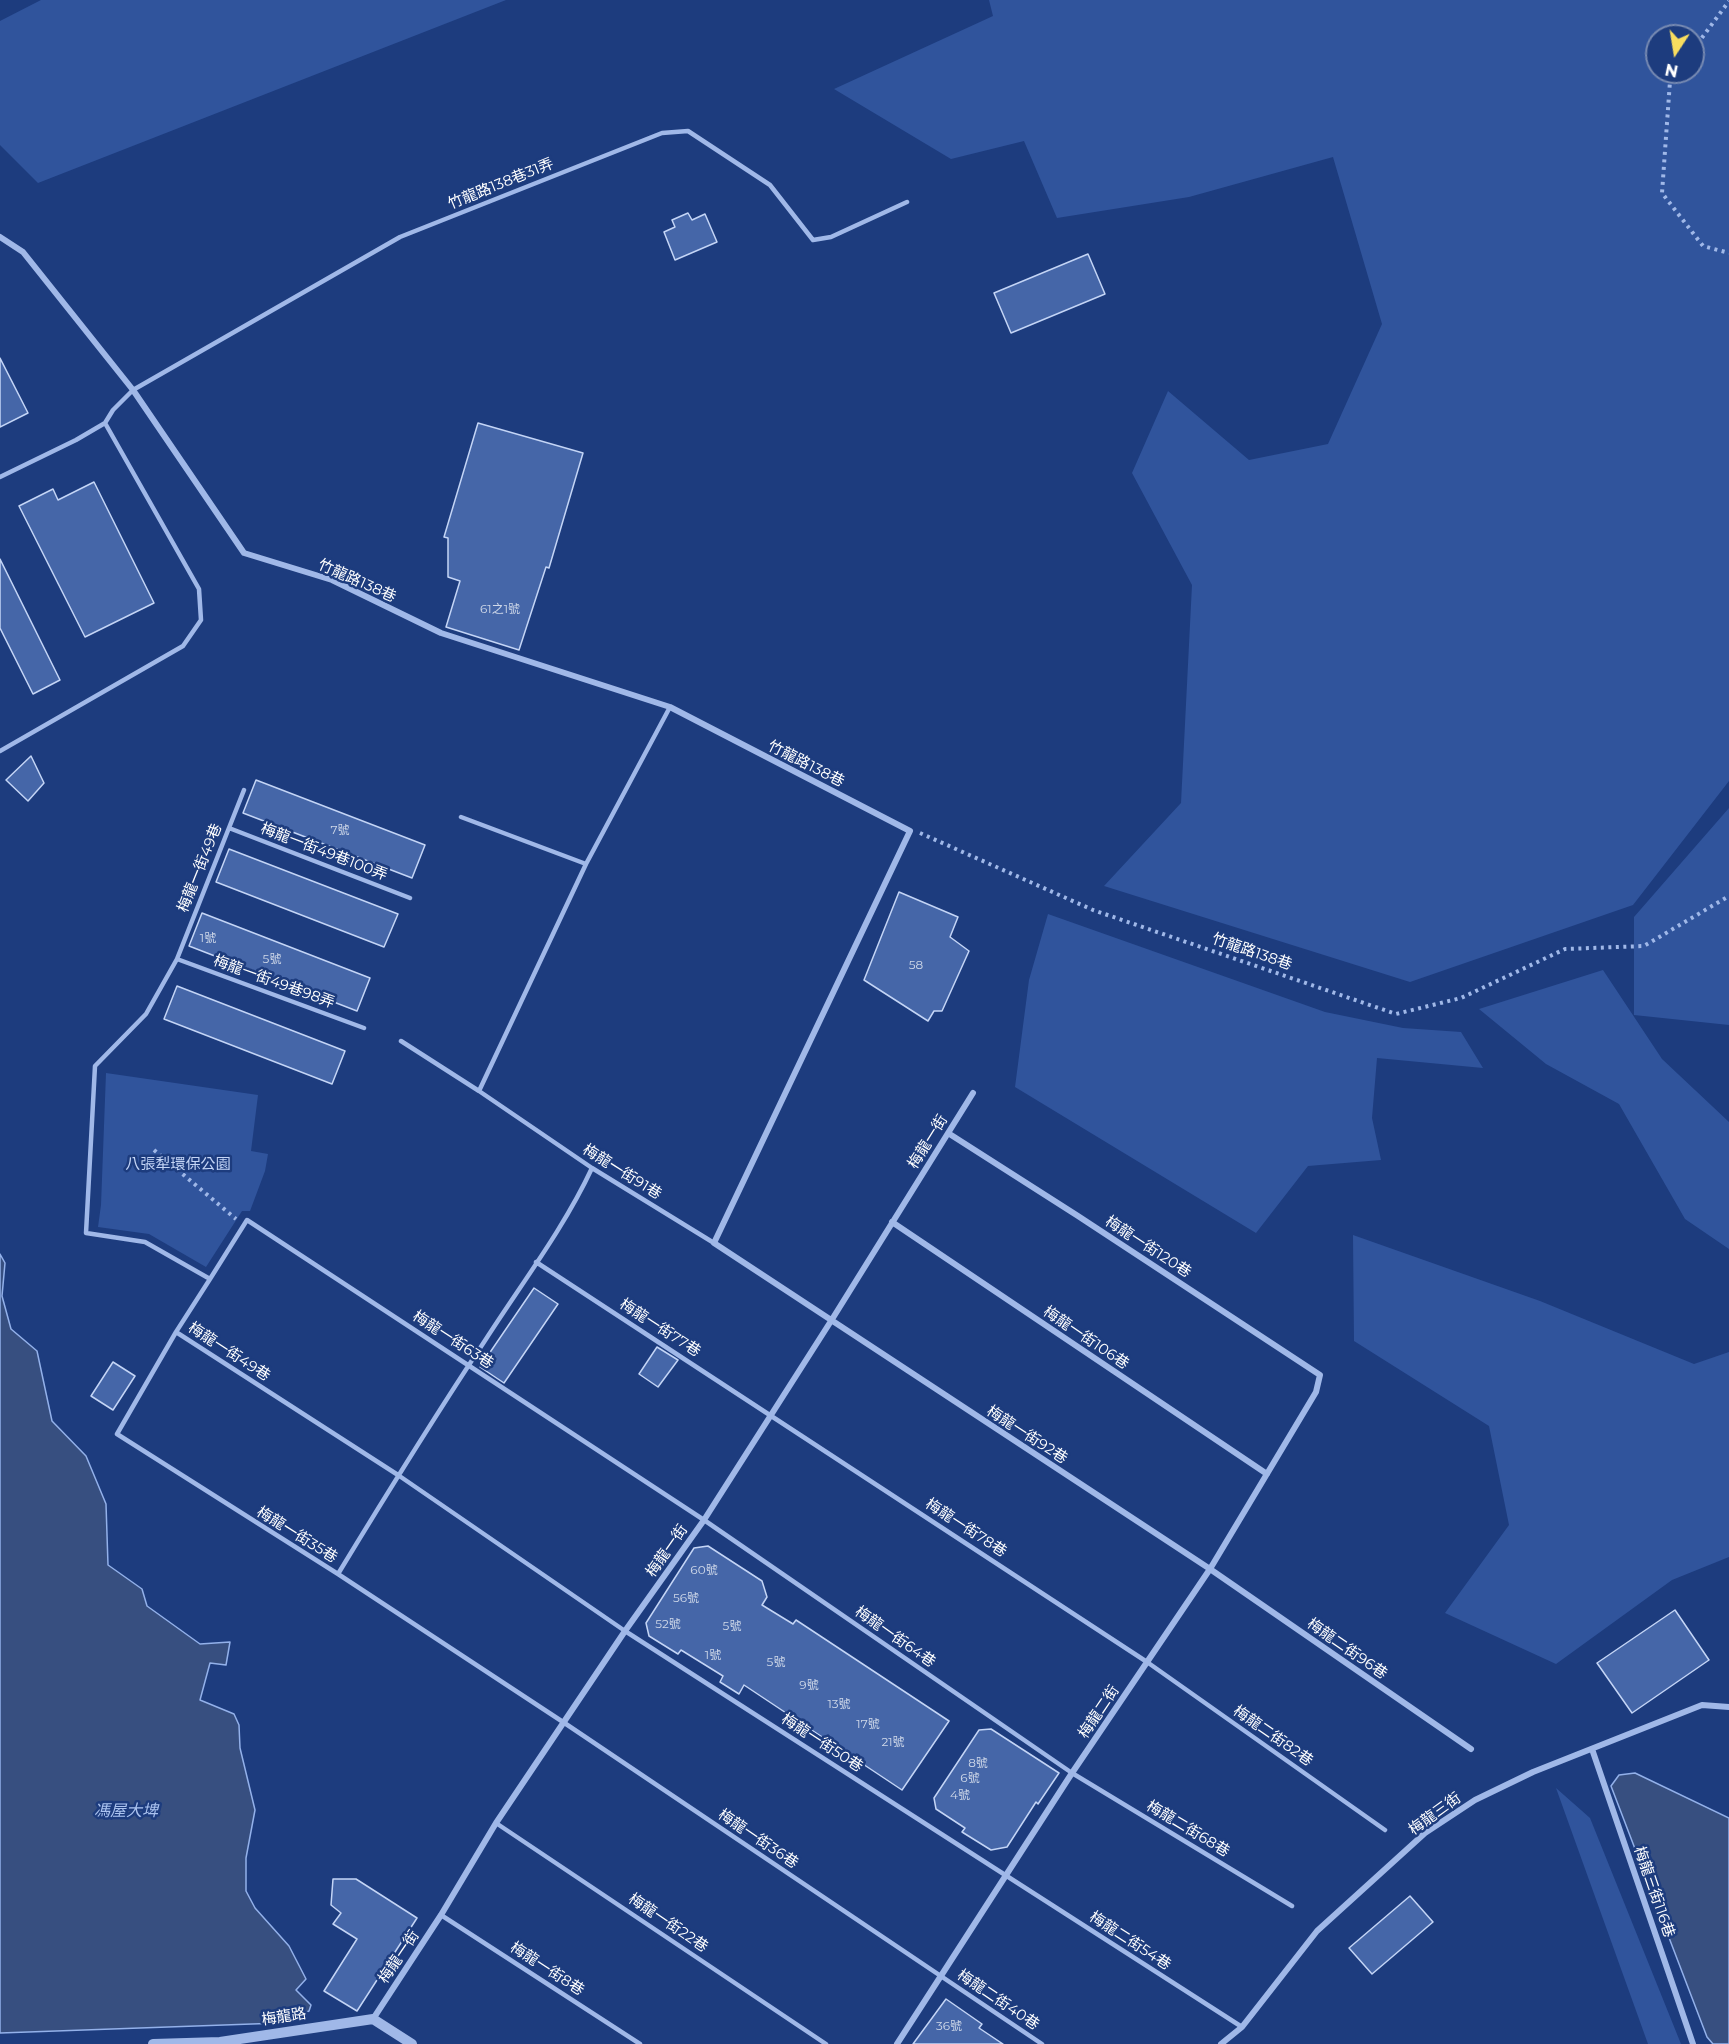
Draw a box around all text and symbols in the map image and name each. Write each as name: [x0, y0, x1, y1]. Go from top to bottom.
north arrow: [1645, 24, 1705, 84]
text: N: [1663, 60, 1680, 81]
street label: 竹龍路138巷31弄: [446, 155, 556, 213]
street label: 竹龍路138巷: [315, 556, 399, 606]
house number: 61之1號: [480, 602, 520, 616]
street label: 竹龍路138巷: [765, 737, 847, 791]
street label: 梅龍一街49巷100弄: [258, 820, 390, 884]
street label: 梅龍一街49巷: [174, 821, 226, 915]
house number: 7號: [330, 823, 350, 837]
street label: 竹龍路138巷: [1210, 930, 1294, 974]
house number: 1號: [200, 931, 216, 945]
street label: 梅龍一街49巷98弄: [211, 952, 337, 1012]
house number: 5號: [263, 952, 281, 966]
house number: 58: [909, 958, 923, 972]
street label: 梅龍一街: [904, 1112, 952, 1172]
street label: 梅龍一街91巷: [579, 1141, 665, 1203]
park label: 八張犁環保公園: [126, 1156, 230, 1174]
street label: 梅龍一街120巷: [1102, 1213, 1194, 1281]
street label: 梅龍一街77巷: [616, 1295, 704, 1361]
street label: 梅龍一街106巷: [1040, 1303, 1132, 1373]
street label: 梅龍一街63巷: [409, 1307, 497, 1373]
street label: 梅龍一街49巷: [185, 1319, 273, 1385]
street label: 梅龍一街92巷: [983, 1402, 1071, 1468]
street label: 梅龍一街78巷: [922, 1495, 1010, 1561]
street label: 梅龍一街35巷: [253, 1503, 341, 1567]
street label: 梅龍一街: [642, 1521, 692, 1581]
house number: 60號: [690, 1563, 718, 1577]
house number: 56號: [673, 1591, 699, 1605]
street label: 梅龍一街64巷: [851, 1603, 939, 1671]
street label: 梅龍二街96巷: [1304, 1615, 1390, 1683]
house number: 52號: [655, 1617, 681, 1631]
house number: 5號: [723, 1619, 741, 1633]
house number: 1號: [705, 1648, 721, 1662]
house number: 5號: [767, 1655, 785, 1669]
house number: 9號: [799, 1678, 819, 1692]
street label: 梅龍二街: [1075, 1682, 1123, 1742]
house number: 13號: [827, 1697, 851, 1711]
street label: 梅龍二街82巷: [1230, 1702, 1316, 1770]
street label: 梅龍一街50巷: [778, 1710, 866, 1776]
house number: 17號: [856, 1717, 880, 1731]
house number: 21號: [881, 1735, 905, 1749]
house number: 8號: [968, 1756, 988, 1770]
house number: 6號: [960, 1771, 980, 1785]
house number: 4號: [950, 1788, 970, 1802]
street label: 梅龍三街: [1405, 1789, 1465, 1839]
street label: 梅龍二街68巷: [1143, 1797, 1233, 1861]
water label: 馮屋大埤: [94, 1801, 158, 1821]
street label: 梅龍一街36巷: [715, 1806, 801, 1872]
street label: 梅龍三街116巷: [1630, 1844, 1678, 1940]
street label: 梅龍一街22巷: [625, 1890, 711, 1956]
street label: 梅龍二街54巷: [1086, 1908, 1174, 1974]
street label: 梅龍一街: [375, 1927, 423, 1987]
street label: 梅龍一街8巷: [507, 1938, 587, 2000]
street label: 梅龍二街40巷: [954, 1966, 1042, 2034]
street label: 梅龍路: [260, 2005, 308, 2029]
house number: 36號: [936, 2019, 962, 2033]

